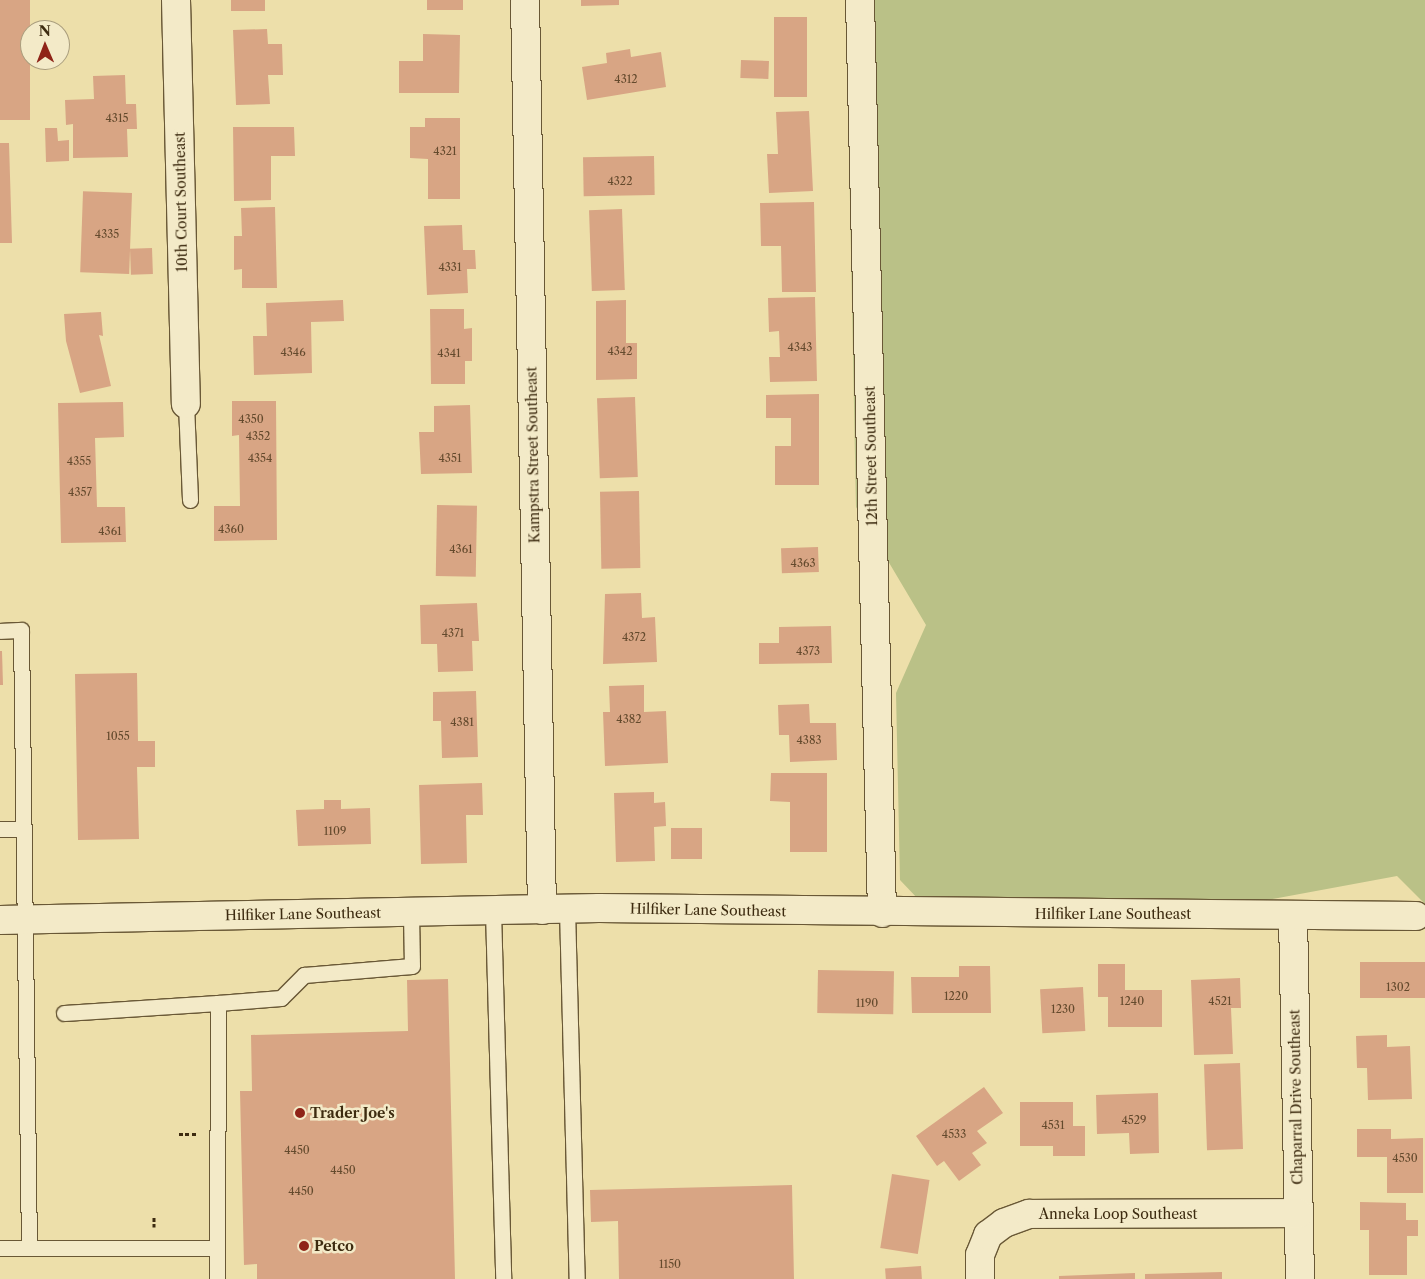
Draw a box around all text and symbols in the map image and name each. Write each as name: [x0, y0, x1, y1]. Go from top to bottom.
north arrow: [20, 20, 70, 70]
text: N: [39, 22, 51, 40]
house number: 4312: [614, 72, 638, 86]
house number: 4315: [105, 111, 129, 125]
street label: 10th Court Southeast: [171, 132, 191, 272]
house number: 4321: [433, 144, 457, 158]
house number: 4322: [607, 174, 633, 188]
house number: 4335: [95, 227, 119, 241]
house number: 4331: [438, 260, 462, 274]
house number: 4343: [788, 340, 812, 354]
house number: 4342: [607, 344, 633, 358]
house number: 4346: [280, 345, 306, 359]
house number: 4341: [437, 346, 461, 360]
street label: Kampstra Street Southeast: [523, 366, 543, 544]
street label: 12th Street Southeast: [861, 386, 881, 526]
house number: 4350: [238, 412, 264, 426]
house number: 4352: [246, 429, 270, 443]
house number: 4354: [248, 451, 272, 465]
house number: 4351: [438, 451, 462, 465]
house number: 4355: [67, 454, 91, 468]
house number: 4357: [68, 485, 92, 499]
house number: 4360: [218, 522, 244, 536]
house number: 4361: [98, 524, 122, 538]
house number: 4361: [449, 542, 473, 556]
house number: 4363: [791, 556, 815, 570]
house number: 4371: [442, 626, 464, 640]
house number: 4372: [622, 630, 646, 644]
house number: 4373: [796, 644, 820, 658]
house number: 4382: [616, 712, 642, 726]
house number: 4381: [450, 715, 474, 729]
house number: 1055: [106, 729, 130, 743]
house number: 4383: [797, 733, 821, 747]
house number: 1109: [324, 824, 346, 838]
street label: Hilfiker Lane Southeast: [630, 900, 786, 920]
street label: Hilfiker Lane Southeast: [225, 904, 381, 924]
street label: Hilfiker Lane Southeast: [1035, 906, 1191, 922]
house number: 1302: [1386, 980, 1410, 994]
house number: 1220: [944, 989, 968, 1003]
house number: 1240: [1120, 994, 1144, 1008]
house number: 4521: [1208, 994, 1232, 1008]
house number: 1190: [856, 996, 878, 1010]
house number: 1230: [1051, 1002, 1075, 1016]
street label: Chaparral Drive Southeast: [1286, 1009, 1306, 1185]
place label: Trader Joe's: [310, 1105, 395, 1121]
marker: Trader Joe's: [294, 1107, 306, 1119]
house number: 4529: [1121, 1113, 1147, 1127]
house number: 4531: [1041, 1118, 1065, 1132]
house number: 4533: [942, 1127, 966, 1141]
house number: 4450: [284, 1143, 310, 1157]
house number: 4530: [1392, 1151, 1418, 1165]
house number: 4450: [330, 1163, 356, 1177]
house number: 4450: [288, 1184, 314, 1198]
street label: Anneka Loop Southeast: [1039, 1206, 1197, 1222]
place label: Petco: [314, 1238, 354, 1254]
marker: Petco: [298, 1240, 310, 1252]
house number: 1150: [659, 1257, 681, 1271]

